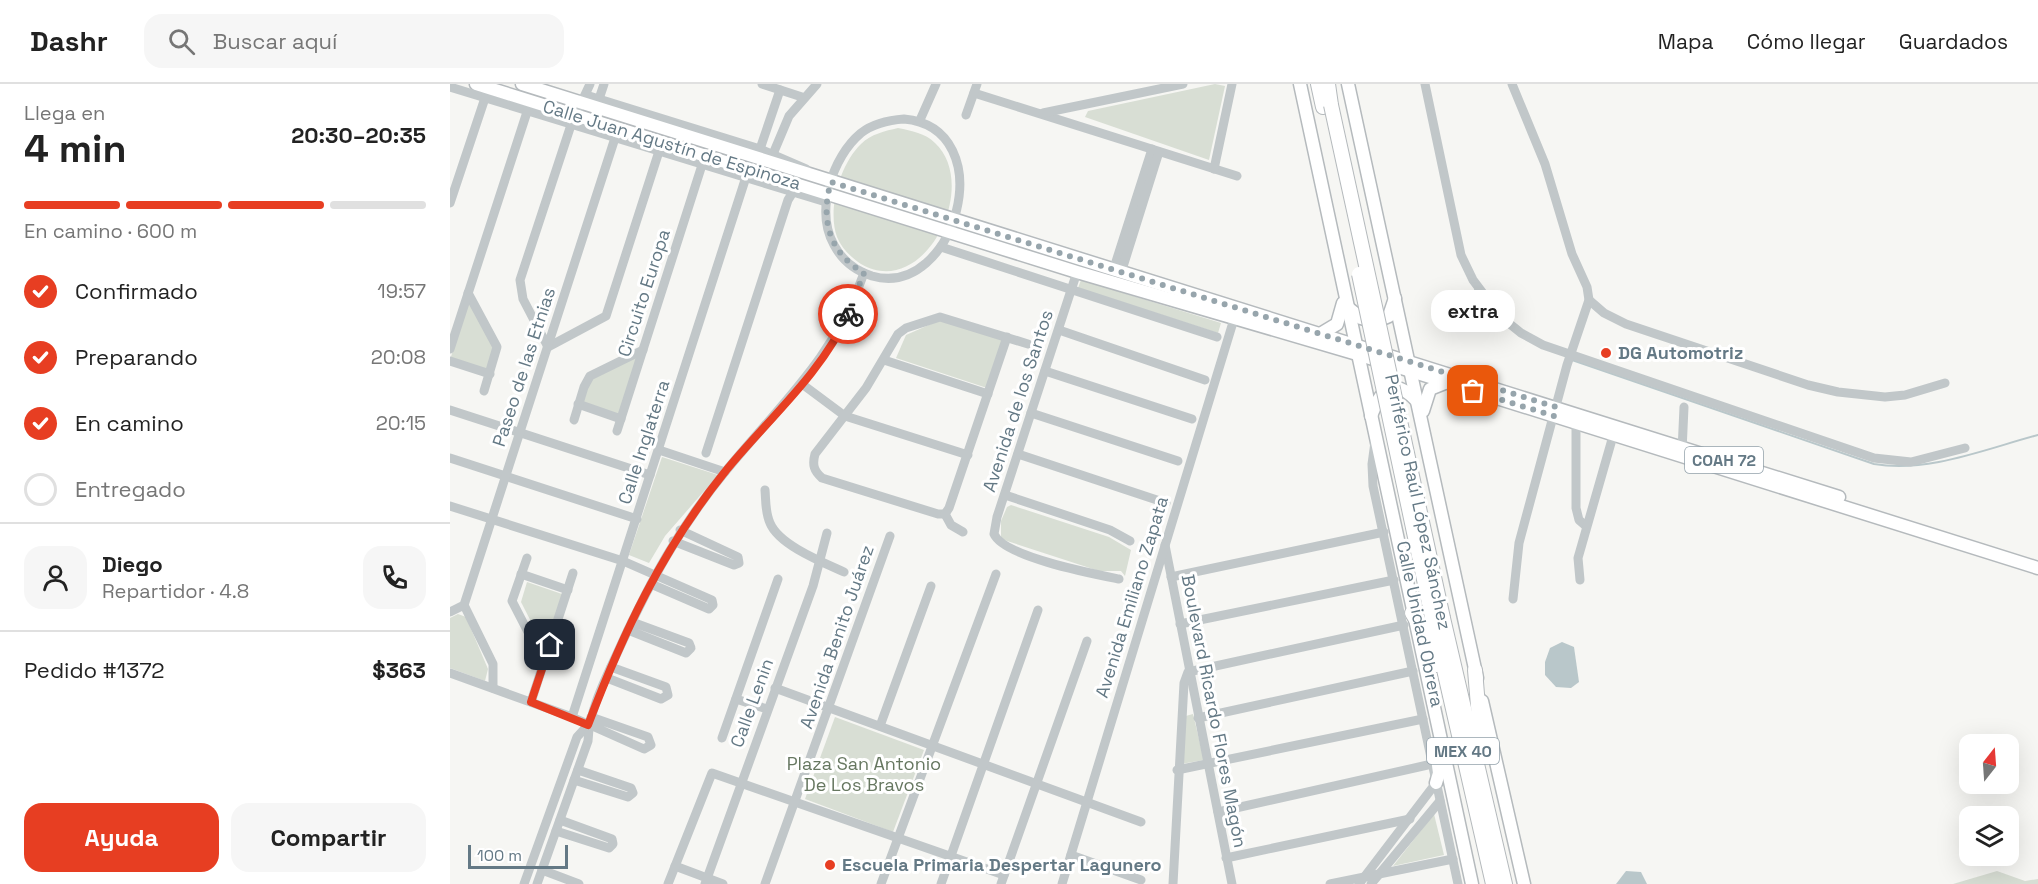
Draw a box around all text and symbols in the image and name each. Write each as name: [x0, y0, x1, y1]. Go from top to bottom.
search box: [144, 14, 564, 68]
text: Dashr: [30, 23, 108, 59]
icon: search: [165, 25, 198, 58]
text: Buscar aquí: [213, 27, 337, 55]
text: Mapa: [1658, 28, 1714, 55]
text: Cómo llegar: [1747, 28, 1866, 55]
text: Guardados: [1899, 28, 2008, 55]
street label: Calle Juan Agustín de Espinoza: [540, 94, 804, 195]
text: Llega en: [24, 100, 105, 126]
text: 20:30–20:35: [291, 121, 426, 149]
text: 4 min: [24, 124, 126, 173]
text: En camino · 600 m: [24, 218, 197, 244]
street label: Circuito Europa: [612, 226, 675, 360]
icon: check: [24, 275, 57, 308]
text: Confirmado: [75, 277, 198, 305]
text: 19:57: [377, 278, 426, 304]
street label: Paseo de las Etnias: [487, 284, 560, 449]
courier: [818, 284, 878, 344]
callout: extra: [1431, 289, 1515, 331]
icon: bike: [832, 298, 865, 331]
text: extra: [1447, 298, 1499, 324]
street label: Avenida de los Santos: [977, 307, 1058, 495]
icon: check: [24, 341, 57, 374]
place label: DG Automotriz: [1618, 341, 1743, 364]
text: Preparando: [75, 343, 198, 371]
text: 20:08: [371, 344, 426, 370]
marker: DG Automotriz: [1599, 346, 1613, 360]
pin: [1447, 365, 1498, 416]
street label: Periférico Raúl López Sánchez: [1380, 372, 1457, 632]
icon: bag: [1456, 374, 1489, 407]
street label: Calle Inglaterra: [613, 377, 674, 507]
icon: check: [24, 407, 57, 440]
text: En camino: [75, 409, 184, 437]
text: 20:15: [376, 410, 426, 436]
road number: COAH 72: [1685, 447, 1763, 473]
text: Entregado: [75, 475, 186, 503]
street label: Avenida Emiliano Zapata: [1090, 493, 1173, 700]
street label: Calle Unidad Obrera: [1392, 539, 1449, 709]
street label: Avenida Benito Juárez: [794, 542, 879, 732]
button: person: [24, 546, 87, 609]
button: phone: [363, 546, 426, 609]
text: Diego: [102, 550, 163, 578]
street label: Boulevard Ricardo Flores Magón: [1177, 572, 1252, 849]
text: Repartidor · 4.8: [102, 578, 249, 604]
pin: [524, 619, 575, 670]
icon: home: [533, 628, 566, 661]
street label: Calle Lenin: [725, 655, 778, 750]
text: Pedido #1372: [24, 656, 165, 684]
text: $363: [372, 656, 426, 684]
north arrow: [1959, 734, 2019, 794]
map controls: [1959, 734, 2019, 866]
road number: MEX 40: [1427, 738, 1499, 764]
park label: Plaza San Antonio De Los Bravos: [787, 752, 941, 796]
button: Ayuda: [24, 803, 219, 872]
button: Compartir: [231, 803, 426, 872]
button: layers: [1959, 806, 2019, 866]
scale bar: [468, 842, 568, 870]
text: 100 m: [477, 845, 522, 866]
place label: Escuela Primaria Despertar Lagunero: [842, 853, 1162, 876]
marker: Escuela Primaria Despertar Lagunero: [823, 858, 837, 872]

